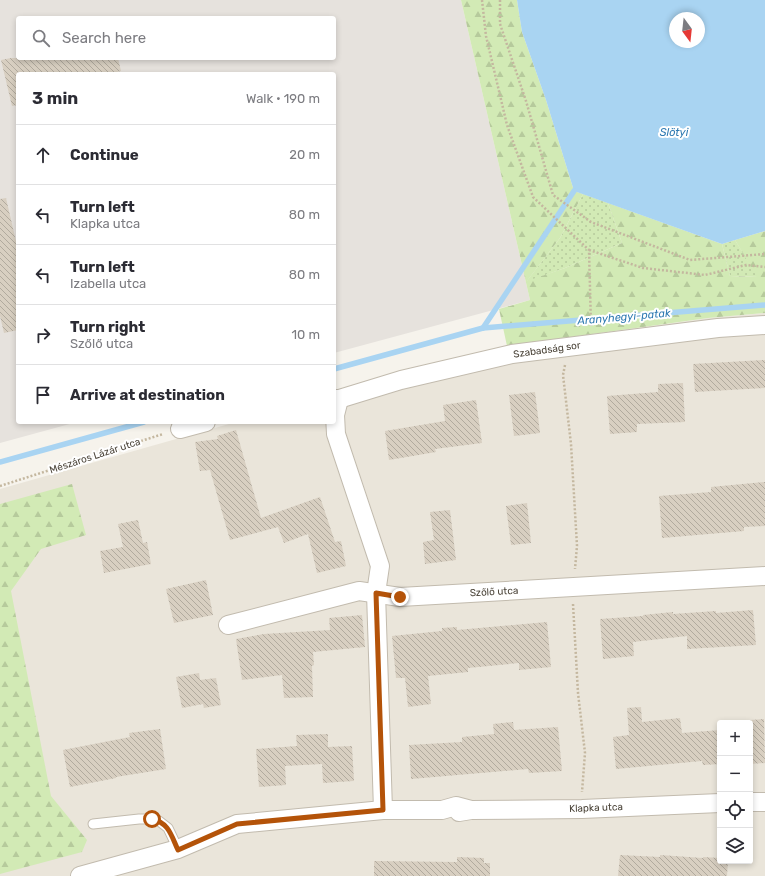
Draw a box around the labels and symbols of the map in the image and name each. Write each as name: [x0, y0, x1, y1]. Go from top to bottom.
north arrow: [669, 12, 705, 48]
water label: Slötyi: [660, 126, 689, 139]
water label: Aranyhegyi-patak: [576, 306, 671, 328]
street label: Szabadság sor: [513, 339, 582, 361]
street label: Mészáros Lázár utca: [48, 436, 142, 476]
street label: Szőlő utca: [469, 585, 519, 599]
route end: [391, 588, 409, 606]
street label: Klapka utca: [569, 801, 623, 815]
route start: [143, 810, 161, 828]

